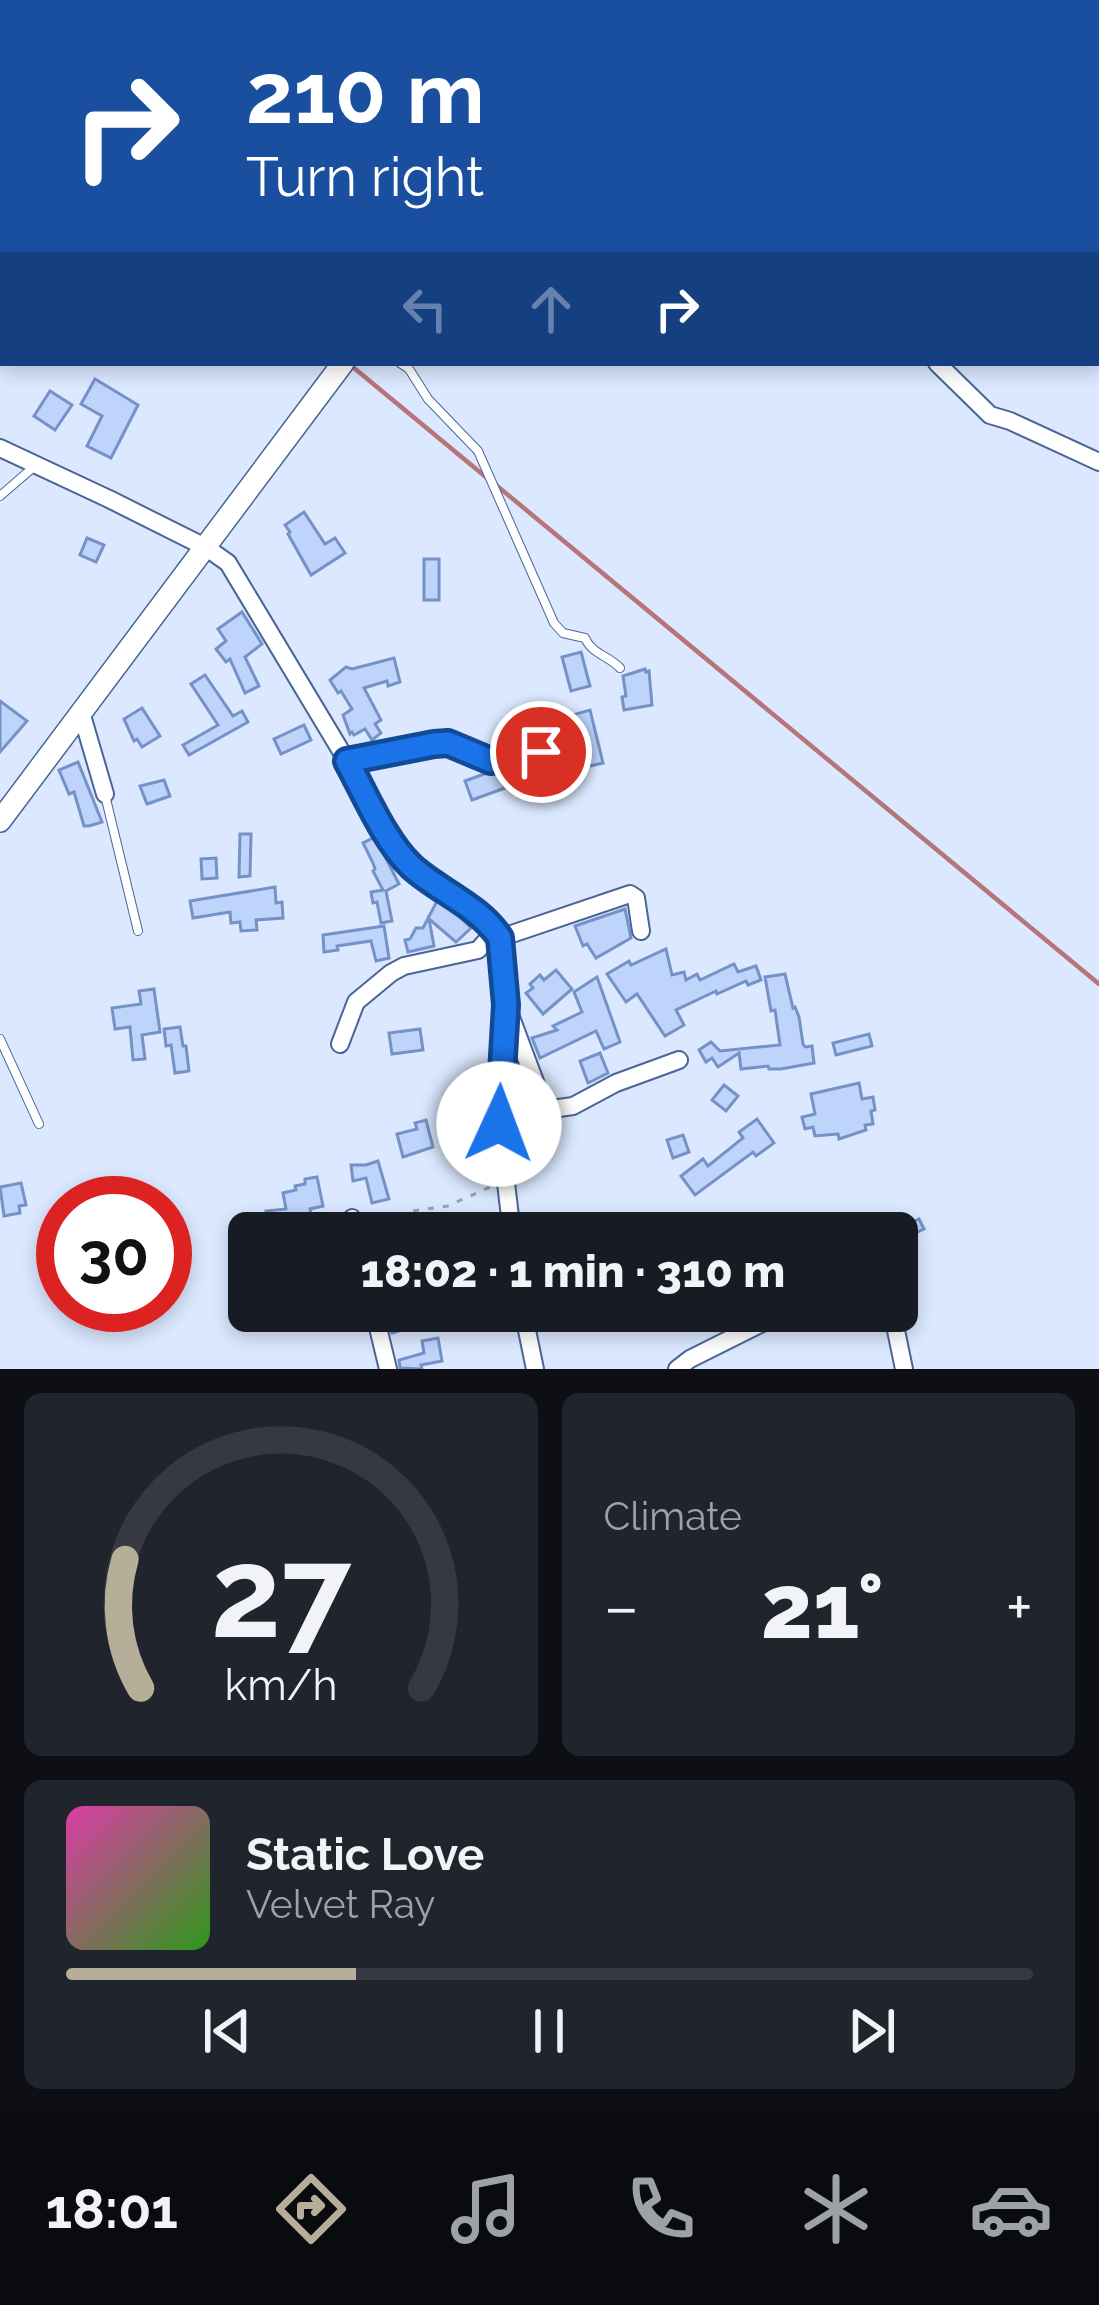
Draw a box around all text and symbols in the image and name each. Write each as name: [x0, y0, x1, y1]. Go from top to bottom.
text: 210 m: [246, 44, 485, 143]
icon: right: [48, 48, 204, 204]
text: Turn right: [246, 145, 484, 209]
icon: left: [392, 276, 458, 342]
icon: ahead: [518, 276, 584, 342]
icon: right: [644, 276, 710, 342]
pin: [490, 701, 592, 803]
icon: arrive: [508, 719, 574, 785]
position arrow: [436, 1061, 562, 1187]
speed limit sign: 30: [36, 1176, 192, 1332]
text: 18:02 · 1 min · 310 m: [361, 1245, 785, 1298]
text: Climate: [604, 1493, 742, 1539]
text: 27: [211, 1520, 352, 1666]
text: 21°: [761, 1553, 884, 1659]
text: −: [604, 1568, 639, 1645]
text: +: [1006, 1568, 1033, 1645]
text: km/h: [224, 1659, 337, 1709]
text: Static Love: [246, 1828, 484, 1881]
text: Velvet Ray: [246, 1881, 435, 1927]
icon: previous: [194, 1998, 260, 2064]
icon: pause: [516, 1998, 582, 2064]
icon: next: [839, 1998, 905, 2064]
icon: directions: [269, 2167, 353, 2251]
icon: music: [444, 2167, 528, 2251]
icon: phone: [619, 2167, 703, 2251]
icon: climate: [794, 2167, 878, 2251]
icon: car: [969, 2167, 1053, 2251]
text: 18:01: [46, 2177, 178, 2241]

